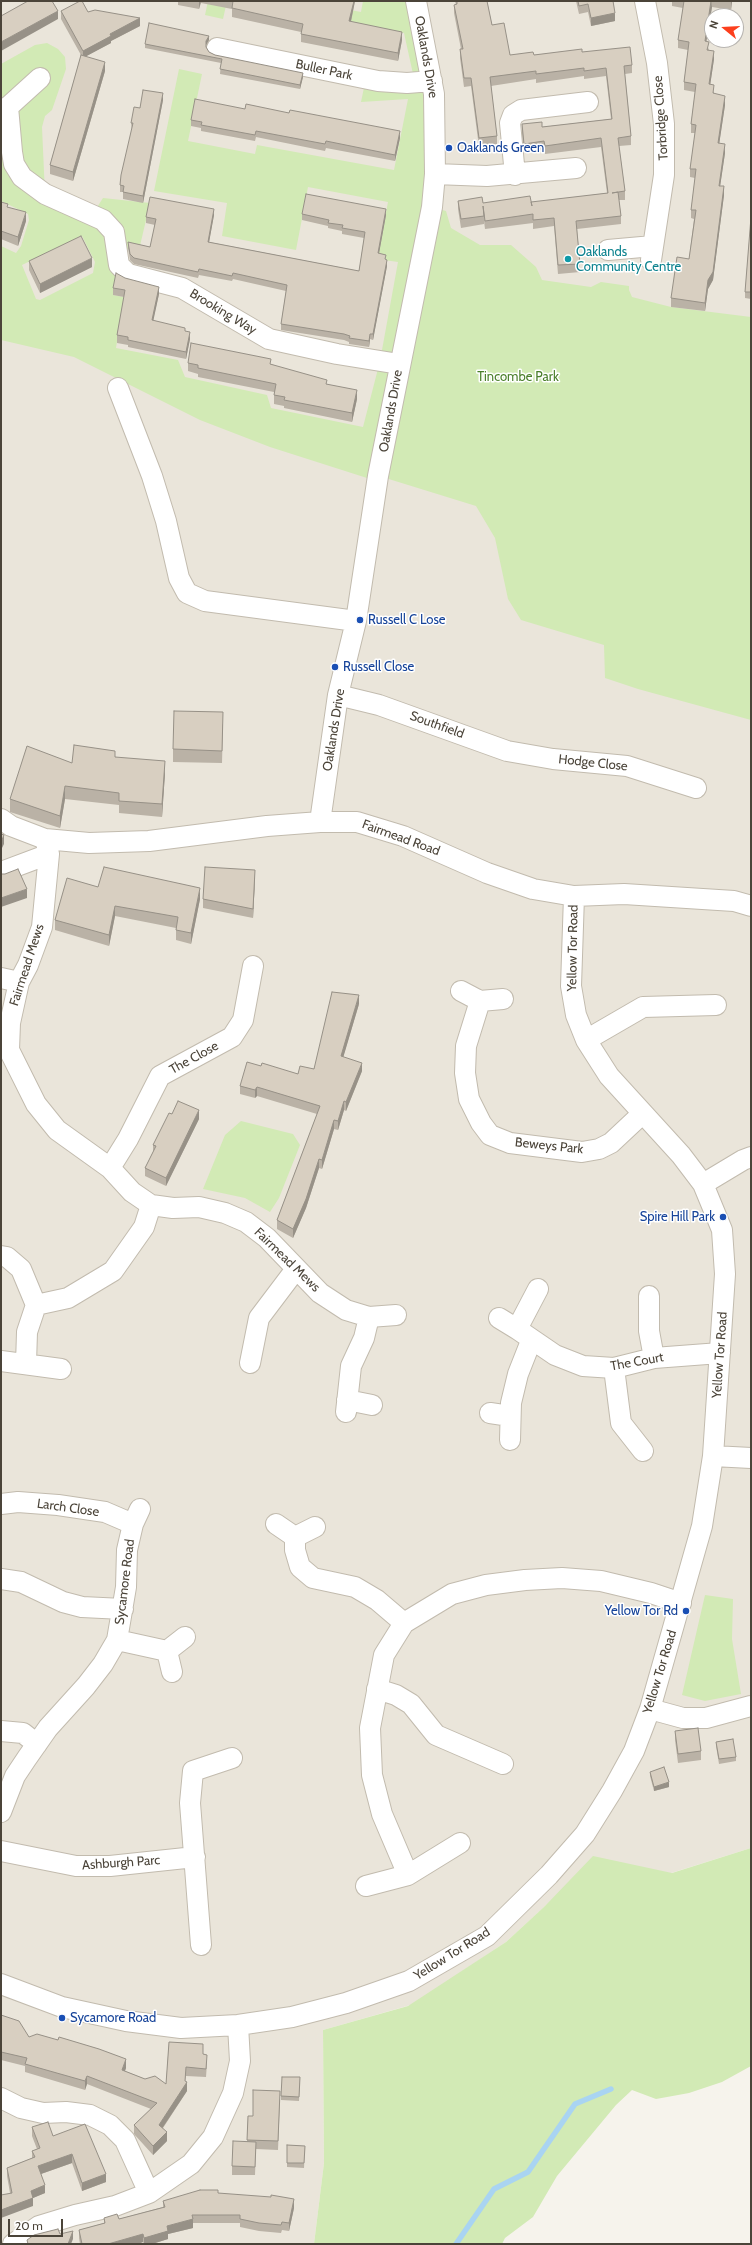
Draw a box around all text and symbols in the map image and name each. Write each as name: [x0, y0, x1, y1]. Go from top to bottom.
north arrow: [704, 8, 744, 48]
street label: Oaklands Drive: [411, 15, 441, 99]
text: N: [706, 19, 721, 30]
street label: Buller Park: [294, 56, 354, 84]
street label: Torbridge Close: [650, 75, 672, 161]
place label: Oaklands Green: [457, 140, 544, 156]
marker: Oaklands Green: [444, 143, 454, 153]
place label: Oaklands Community Centre: [576, 244, 681, 275]
marker: Oaklands Community Centre: [563, 254, 573, 264]
street label: Brooking Way: [187, 286, 259, 338]
street label: Oaklands Drive: [376, 369, 406, 453]
park label: Tincombe Park: [477, 369, 559, 385]
place label: Russell C Lose: [368, 612, 445, 628]
marker: Russell C Lose: [355, 615, 365, 625]
place label: Russell Close: [343, 659, 414, 675]
marker: Russell Close: [330, 662, 340, 672]
street label: Oaklands Drive: [320, 688, 348, 772]
street label: Southfield: [408, 708, 466, 742]
street label: Hodge Close: [558, 752, 628, 774]
street label: Fairmead Road: [360, 817, 442, 859]
street label: Yellow Tor Road: [564, 905, 582, 991]
street label: Fairmead Mews: [6, 922, 48, 1008]
street label: The Close: [167, 1038, 221, 1078]
street label: Beweys Park: [514, 1135, 584, 1157]
place label: Spire Hill Park: [640, 1209, 715, 1225]
marker: Spire Hill Park: [718, 1212, 728, 1222]
street label: Fairmead Mews: [251, 1225, 323, 1295]
street label: Yellow Tor Road: [709, 1311, 731, 1399]
street label: The Court: [609, 1350, 665, 1374]
street label: Larch Close: [36, 1496, 100, 1520]
street label: Sycamore Road: [112, 1538, 138, 1626]
place label: Yellow Tor Rd: [605, 1603, 678, 1619]
marker: Yellow Tor Rd: [681, 1606, 691, 1616]
street label: Yellow Tor Road: [640, 1628, 680, 1716]
street label: Ashburgh Parc: [81, 1852, 161, 1874]
street label: Yellow Tor Road: [411, 1924, 493, 1984]
place label: Sycamore Road: [70, 2010, 156, 2026]
marker: Sycamore Road: [57, 2013, 67, 2023]
scale bar: [10, 2211, 65, 2237]
text: 20 m: [15, 2218, 43, 2233]

